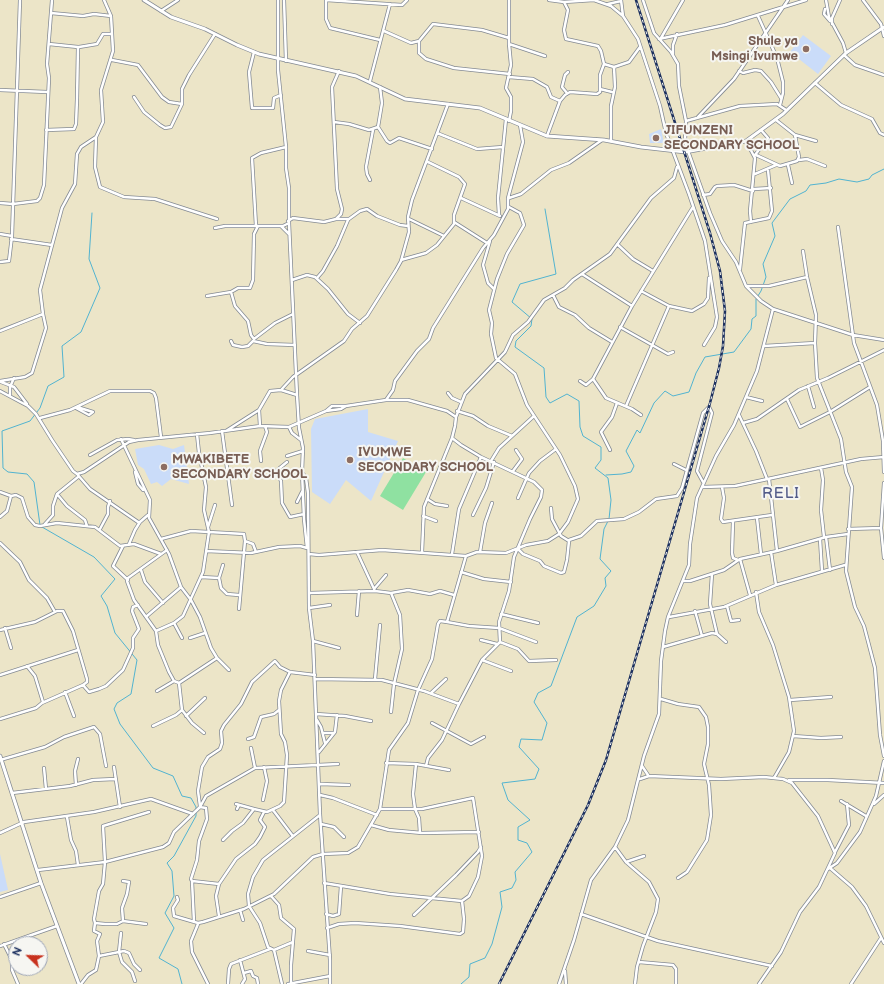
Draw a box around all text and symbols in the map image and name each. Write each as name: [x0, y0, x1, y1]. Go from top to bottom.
place label: Shule ya Msingi Ivumwe: [711, 34, 798, 65]
marker: Shule ya Msingi Ivumwe: [801, 44, 811, 54]
place label: JIFUNZENI SECONDARY SCHOOL: [664, 123, 799, 154]
marker: JIFUNZENI SECONDARY SCHOOL: [651, 133, 661, 143]
place label: IVUMWE SECONDARY SCHOOL: [358, 445, 493, 476]
place label: MWAKIBETE SECONDARY SCHOOL: [172, 452, 307, 483]
marker: IVUMWE SECONDARY SCHOOL: [345, 455, 355, 465]
marker: MWAKIBETE SECONDARY SCHOOL: [159, 462, 169, 472]
district label: RELI: [762, 485, 800, 503]
north arrow: [8, 936, 48, 976]
text: N: [10, 945, 25, 958]

